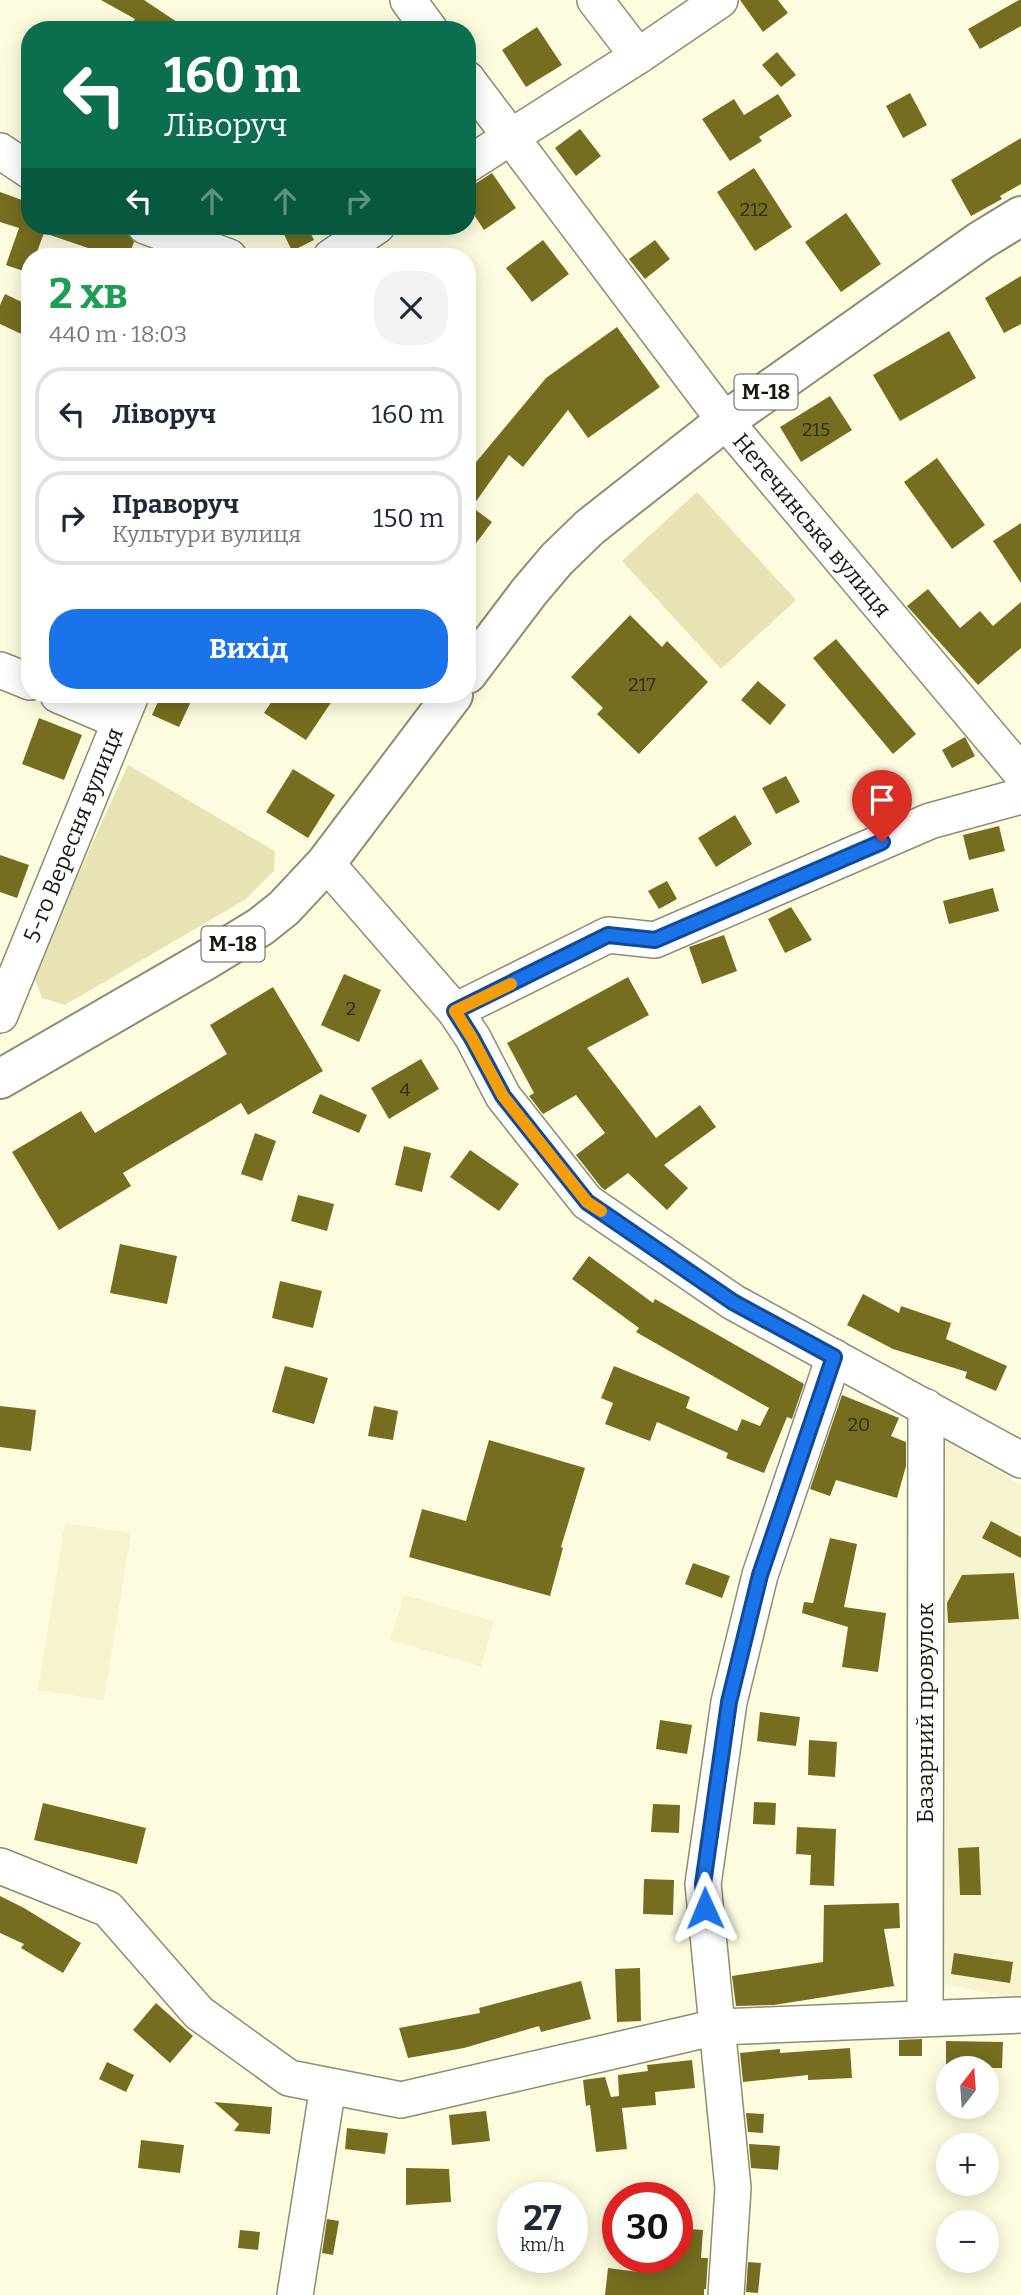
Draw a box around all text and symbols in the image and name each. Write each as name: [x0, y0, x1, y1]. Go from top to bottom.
text: 160 m: [164, 46, 301, 105]
icon: left: [49, 49, 140, 140]
text: Ліворуч: [164, 106, 287, 144]
icon: left: [120, 182, 158, 220]
icon: ahead: [193, 182, 231, 220]
icon: ahead: [266, 182, 304, 220]
icon: right: [339, 182, 377, 220]
house number: 212: [740, 198, 768, 221]
text: 2 хв: [49, 269, 128, 319]
button: close: [374, 271, 448, 345]
text: 440 m · 18:03: [49, 320, 187, 348]
road number: М-18: [734, 374, 798, 410]
icon: left: [53, 395, 91, 433]
text: Ліворуч: [112, 399, 216, 430]
text: 160 m: [372, 399, 444, 430]
house number: 215: [802, 418, 830, 441]
street label: Нетечинська вулиця: [727, 427, 897, 623]
text: Праворуч: [112, 489, 239, 520]
icon: right: [53, 499, 91, 537]
text: 150 m: [373, 503, 444, 534]
text: Культури вулиця: [112, 520, 301, 548]
button: Вихід: [49, 609, 448, 689]
house number: 217: [628, 673, 656, 696]
street label: 5-го Вересня вулиця: [17, 723, 129, 947]
pin: [852, 770, 912, 842]
icon: arrive: [863, 781, 901, 819]
road number: М-18: [202, 926, 264, 962]
house number: 2: [346, 997, 356, 1020]
house number: 4: [399, 1078, 411, 1101]
house number: 20: [848, 1413, 870, 1436]
street label: Базарний провулок: [911, 1602, 939, 1823]
position arrow: [668, 1871, 742, 1945]
north arrow: [936, 2056, 999, 2119]
map controls: [936, 2056, 999, 2273]
button: +: [936, 2133, 999, 2196]
speed limit sign: 30: [602, 2182, 693, 2273]
text: 27: [523, 2197, 562, 2239]
button: −: [936, 2210, 999, 2273]
text: km/h: [520, 2234, 565, 2256]

